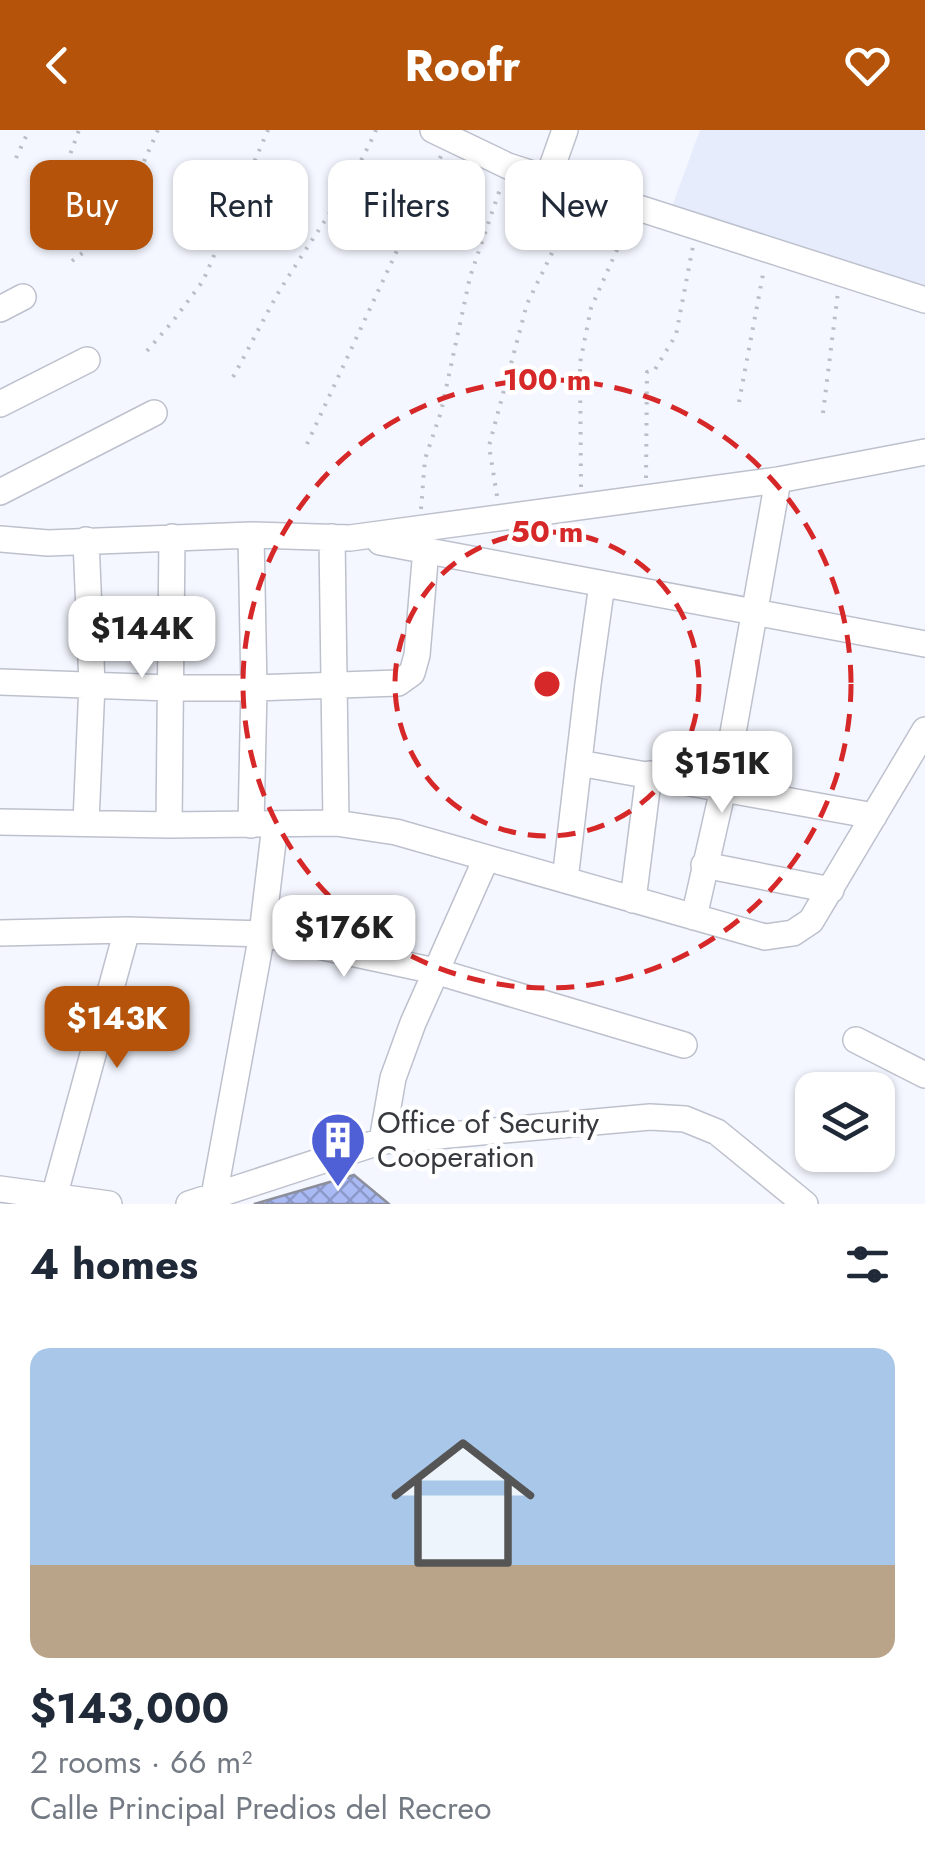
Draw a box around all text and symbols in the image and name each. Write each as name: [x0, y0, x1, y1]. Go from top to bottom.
text: Roofr: [404, 33, 521, 98]
icon: back: [30, 38, 85, 93]
icon: heart: [840, 38, 895, 93]
chip: Buy: [30, 160, 153, 250]
chip: Rent: [173, 160, 308, 250]
chip: Filters: [328, 160, 485, 250]
chip: New: [505, 160, 643, 250]
text: 100 m: [503, 358, 591, 401]
text: 50 m: [511, 510, 583, 553]
pin: $144K: [72, 596, 212, 681]
text: $144K: [90, 605, 194, 651]
centre of rings: [529, 666, 565, 702]
pin: $151K: [652, 731, 792, 816]
text: $151K: [674, 740, 770, 786]
pin: $176K: [274, 895, 414, 980]
text: $176K: [294, 904, 394, 950]
pin: $143K: [47, 986, 187, 1071]
text: $143K: [67, 995, 167, 1041]
map controls: [795, 1072, 895, 1172]
button: layers: [795, 1072, 895, 1172]
place label: Office of Security Cooperation: [377, 1101, 600, 1178]
building icon: Office of Security Cooperation: [308, 1110, 368, 1189]
text: 4 homes: [30, 1234, 198, 1295]
icon: filters: [840, 1237, 895, 1292]
icon: home: [373, 1413, 553, 1593]
text: $143,000: [30, 1678, 229, 1739]
text: 2 rooms · 66 m²: [30, 1739, 252, 1785]
text: Calle Principal Predios del Recreo: [30, 1785, 492, 1831]

